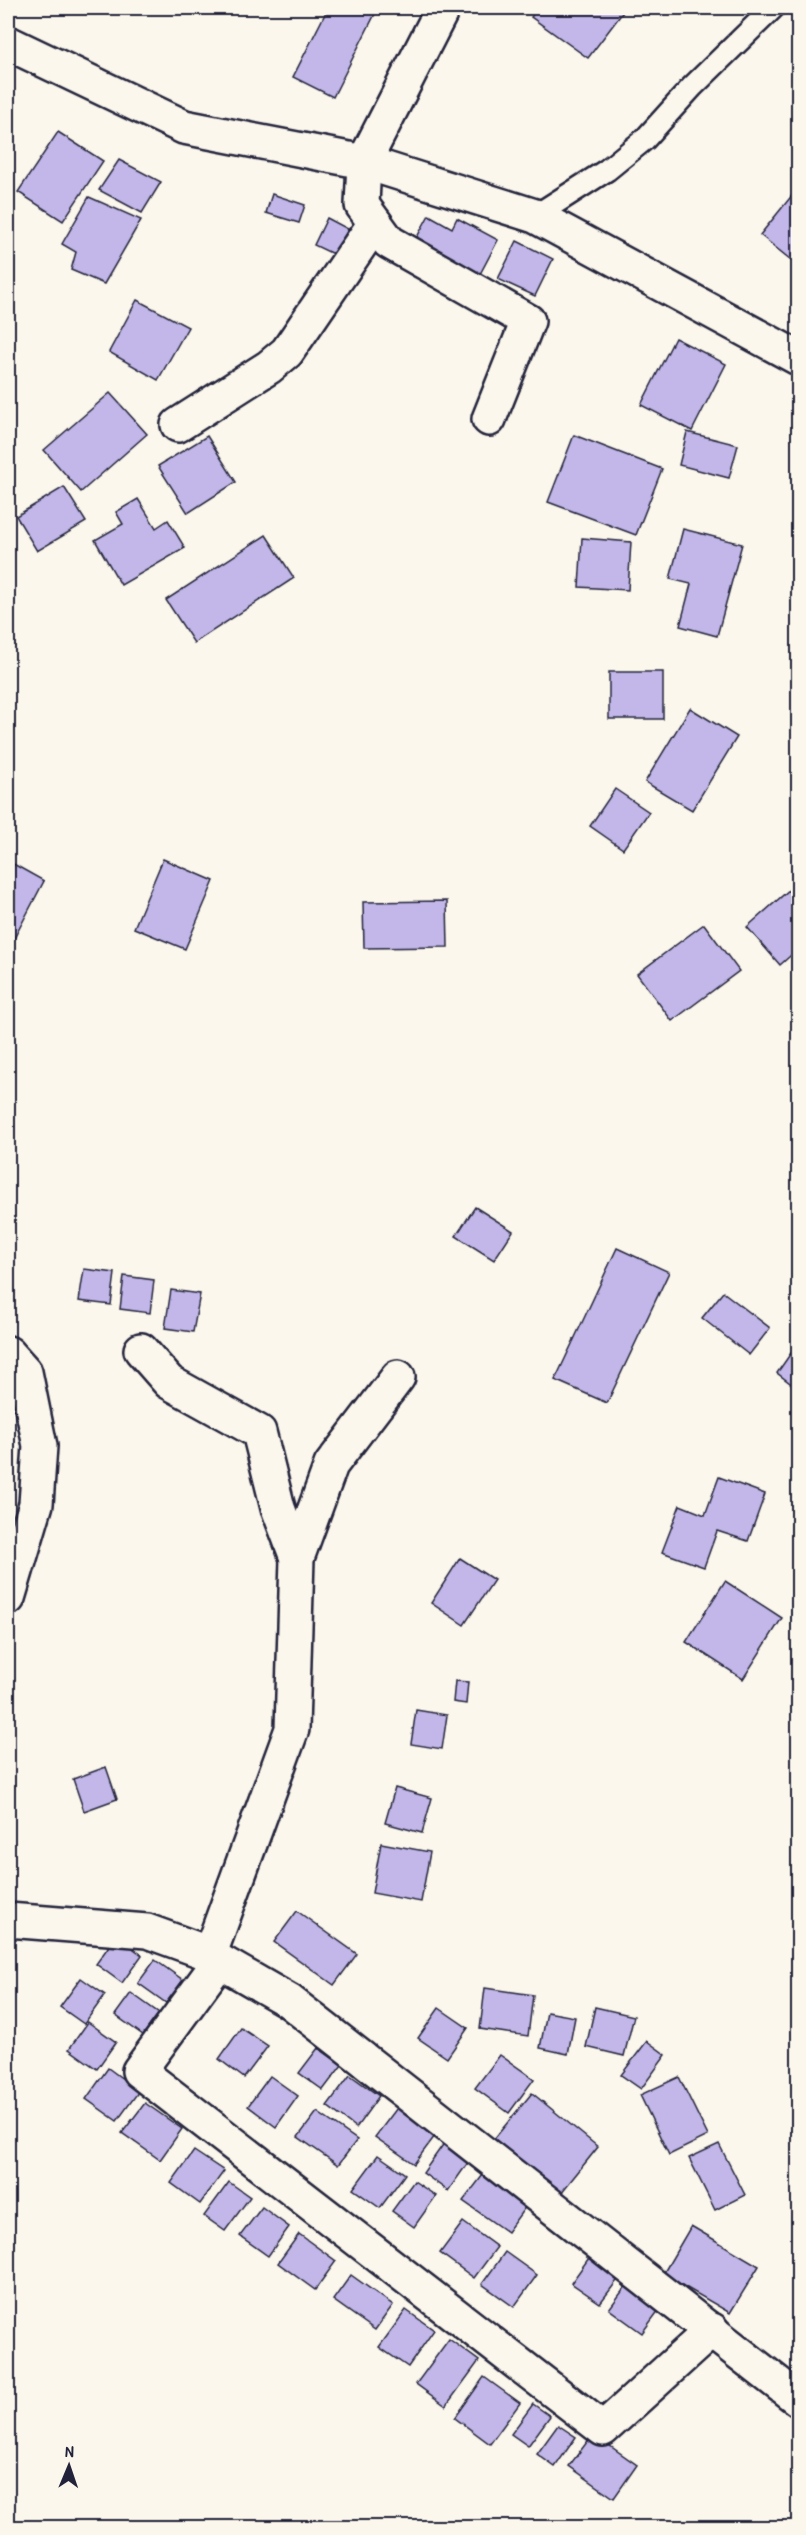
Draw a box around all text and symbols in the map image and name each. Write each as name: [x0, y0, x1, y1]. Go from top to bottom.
north arrow: [39, 2436, 99, 2496]
text: N: [65, 2440, 75, 2462]

